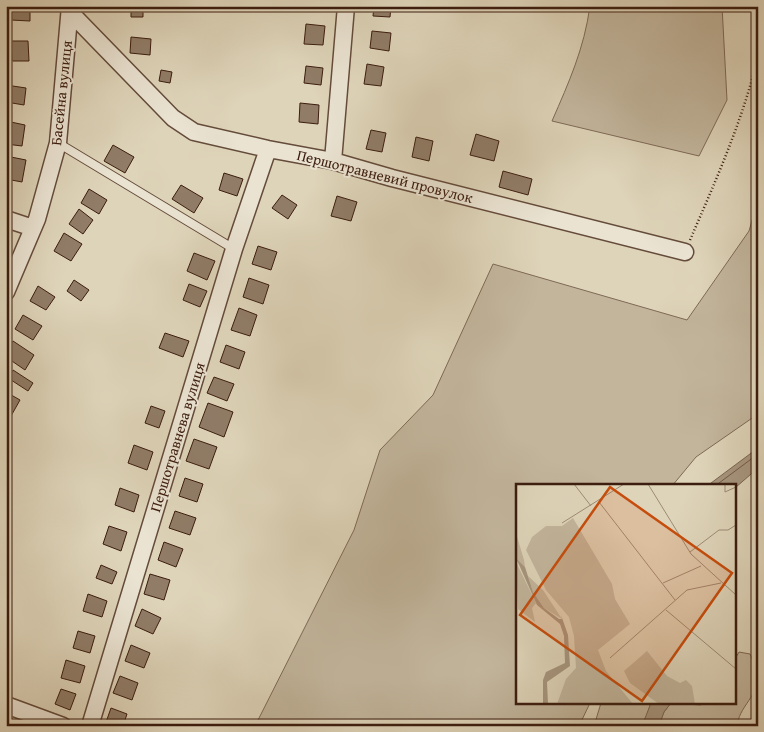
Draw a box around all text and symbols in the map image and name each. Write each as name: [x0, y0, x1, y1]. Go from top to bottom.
street label: Басейна вулиця: [45, 39, 77, 147]
street label: Першотравневий провулок: [295, 144, 475, 208]
street label: Першотравнева вулиця: [144, 359, 210, 514]
inset map: [516, 484, 736, 704]

